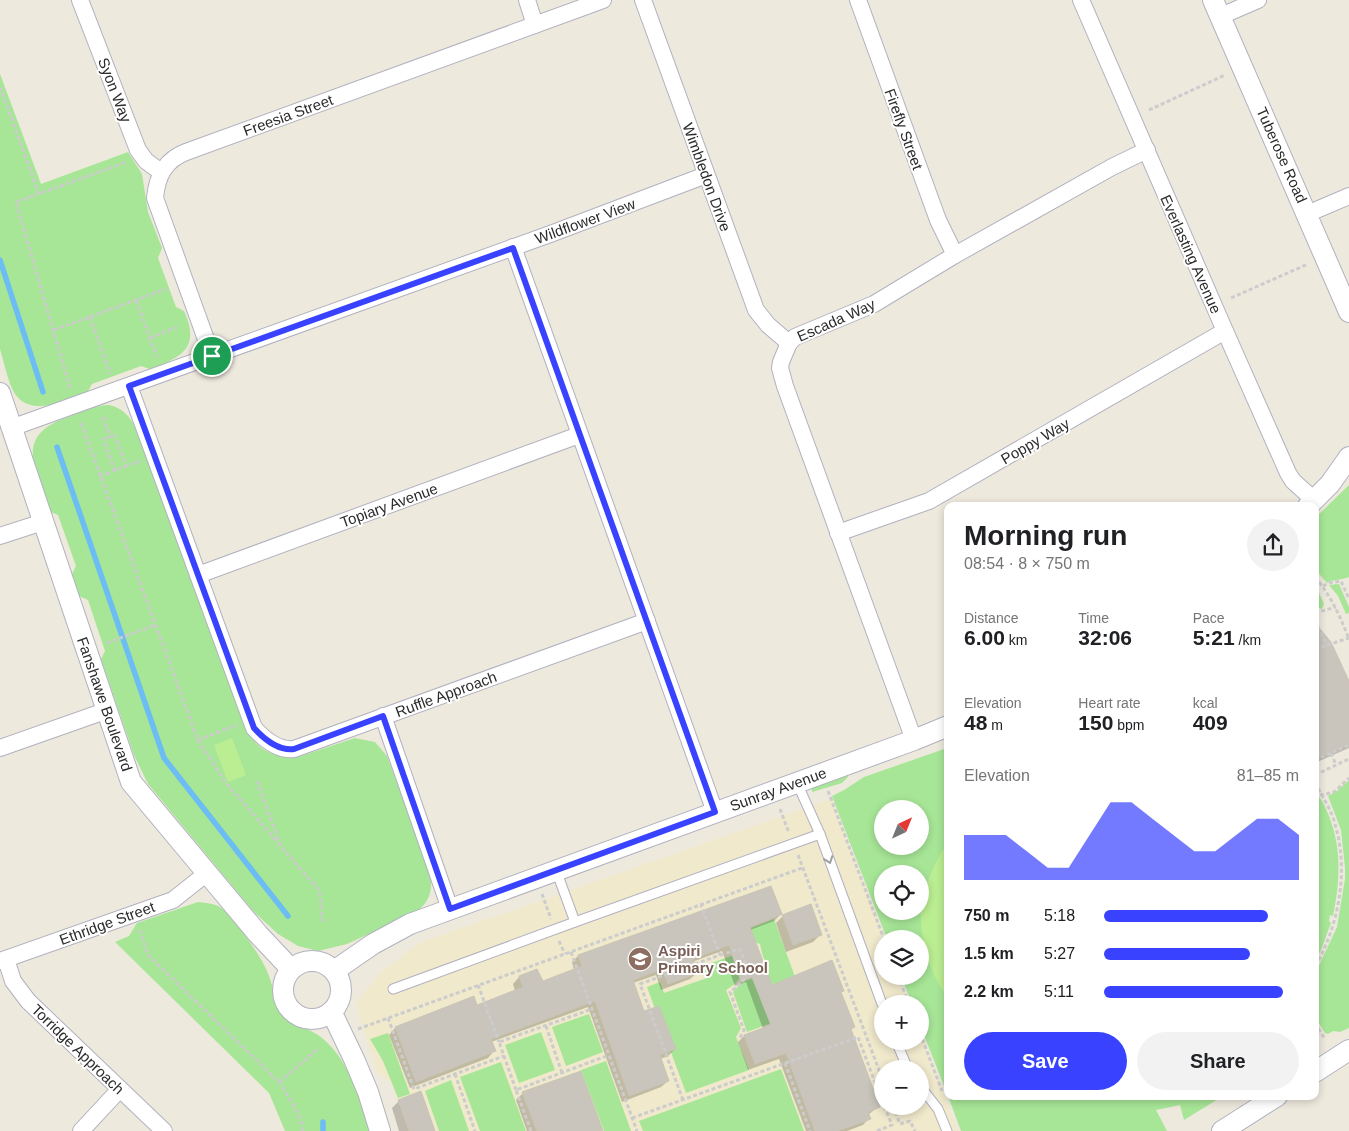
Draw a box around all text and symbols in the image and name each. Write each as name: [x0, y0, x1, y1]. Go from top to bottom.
street label: Syon Way: [95, 55, 135, 125]
street label: Firefly Street: [881, 86, 927, 173]
street label: Freesia Street: [241, 91, 336, 139]
street label: Tuberose Road: [1253, 105, 1311, 205]
street label: Wimbledon Drive: [679, 120, 735, 234]
street label: Everlasting Avenue: [1157, 192, 1225, 316]
street label: Wildflower View: [532, 195, 638, 247]
street label: Escada Way: [794, 295, 878, 345]
pin: [191, 335, 233, 377]
icon: arrive: [198, 342, 226, 370]
street label: Poppy Way: [998, 414, 1073, 467]
street label: Topiary Avenue: [338, 480, 440, 530]
button: share: [1247, 519, 1299, 571]
text: Morning run: [964, 520, 1127, 551]
text: 08:54 · 8 × 750 m: [964, 555, 1090, 572]
text: Distance: [964, 610, 1018, 626]
text: Time: [1078, 610, 1109, 626]
text: Pace: [1193, 610, 1225, 626]
text: 6.00: [964, 626, 1005, 649]
text: 32:06: [1078, 626, 1132, 649]
text: 5:21: [1193, 626, 1235, 649]
text: km: [1005, 632, 1027, 648]
text: /km: [1235, 632, 1261, 648]
street label: Fanshawe Boulevard: [74, 635, 136, 773]
street label: Ruffle Approach: [393, 668, 499, 720]
text: Elevation: [964, 695, 1022, 711]
text: Heart rate: [1078, 695, 1141, 711]
text: kcal: [1193, 695, 1218, 711]
text: 48: [964, 711, 987, 734]
text: 150: [1078, 711, 1113, 734]
text: 409: [1193, 711, 1228, 734]
text: m: [987, 717, 1003, 733]
text: bpm: [1113, 717, 1145, 733]
street label: Sunray Avenue: [727, 764, 829, 814]
text: Elevation: [964, 767, 1030, 784]
text: 81–85 m: [1237, 767, 1299, 784]
north arrow: [874, 800, 929, 855]
map controls: [874, 800, 929, 1115]
one-way arrow: [823, 855, 833, 864]
button: locate: [874, 865, 929, 920]
street label: Ethridge Street: [57, 898, 158, 948]
text: 750 m: [964, 907, 1009, 924]
text: 5:18: [1044, 907, 1075, 924]
button: layers: [874, 930, 929, 985]
place label: Aspiri Primary School: [658, 942, 768, 976]
text: 1.5 km: [964, 945, 1014, 962]
text: 5:27: [1044, 945, 1075, 962]
school or university icon: Aspiri Primary School: [627, 946, 653, 972]
text: 2.2 km: [964, 983, 1014, 1000]
text: 5:11: [1044, 983, 1074, 1000]
button: +: [874, 995, 929, 1050]
street label: Torridge Approach: [28, 1001, 128, 1097]
button: Save: [964, 1032, 1127, 1090]
button: Share: [1137, 1032, 1299, 1090]
button: −: [874, 1060, 929, 1115]

